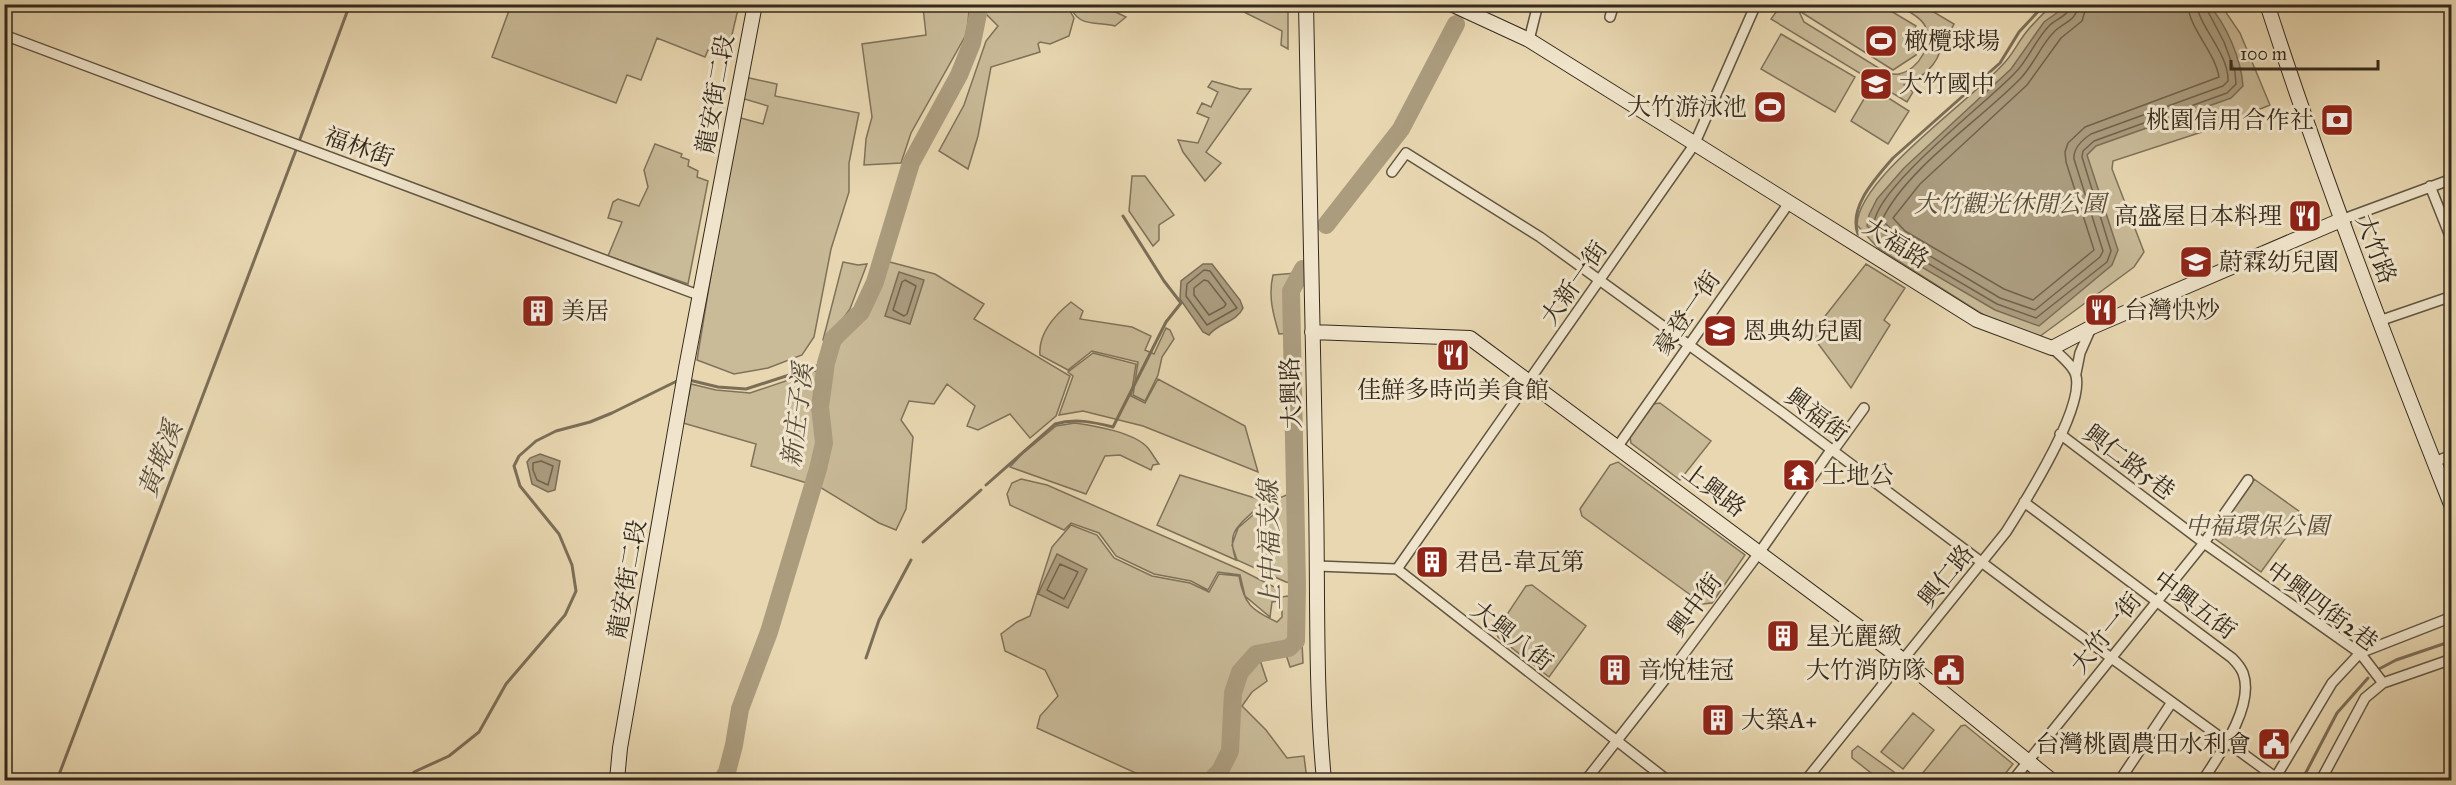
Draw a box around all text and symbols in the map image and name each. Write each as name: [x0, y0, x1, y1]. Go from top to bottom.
sports icon: 橄欖球場: [1863, 23, 1899, 59]
place label: 橄欖球場: [1904, 26, 2000, 56]
street label: 龍安街二段: [690, 32, 740, 156]
scale bar: [2231, 33, 2378, 71]
text: 100 m: [2240, 43, 2287, 65]
school or university icon: 大竹國中: [1858, 66, 1894, 102]
place label: 大竹國中: [1899, 69, 1995, 99]
sports icon: 大竹游泳池: [1752, 89, 1788, 125]
place label: 大竹游泳池: [1627, 92, 1747, 122]
bank icon: 桃園信用合作社: [2319, 102, 2355, 138]
place label: 桃園信用合作社: [2146, 105, 2314, 135]
street label: 福林街: [320, 121, 398, 173]
park label: 大竹觀光休閒公園: [1914, 189, 2110, 219]
restaurant icon: 高盛屋日本料理: [2287, 198, 2323, 234]
place label: 高盛屋日本料理: [2114, 201, 2282, 231]
street label: 大竹路: [2349, 210, 2403, 288]
street label: 大福路: [1858, 211, 1934, 275]
street label: 大新一街: [1534, 235, 1614, 331]
school or university icon: 蔚霖幼兒園: [2178, 244, 2214, 280]
place label: 蔚霖幼兒園: [2219, 247, 2339, 277]
street label: 豪登一街: [1647, 265, 1727, 361]
restaurant icon: 台灣快炒: [2083, 292, 2119, 328]
building icon: 美居: [520, 293, 556, 329]
place label: 台灣快炒: [2124, 295, 2220, 325]
place label: 美居: [561, 296, 609, 326]
school or university icon: 恩典幼兒園: [1702, 313, 1738, 349]
place label: 恩典幼兒園: [1743, 316, 1863, 346]
restaurant icon: 佳鮮多時尚美食館: [1435, 337, 1471, 373]
street label: 大興路: [1275, 356, 1307, 430]
water label: 新庄子溪: [775, 358, 820, 469]
place label: 佳鮮多時尚美食館: [1357, 375, 1549, 405]
street label: 興福街: [1779, 381, 1855, 449]
water label: 黃墘溪: [131, 414, 190, 501]
street label: 興仁路5巷: [2077, 418, 2181, 506]
street label: 上興路: [1676, 456, 1752, 524]
temple icon: 土地公: [1781, 457, 1817, 493]
place label: 土地公: [1822, 460, 1894, 490]
water label: 上中福支線: [1252, 477, 1286, 610]
park label: 中福環保公園: [2185, 511, 2333, 541]
street label: 龍安街二段: [602, 517, 652, 641]
street label: 興仁路: [1912, 539, 1980, 613]
building icon: 君邑-韋瓦第: [1414, 544, 1450, 580]
place label: 君邑-韋瓦第: [1455, 547, 1585, 577]
street label: 中興四街2巷: [2260, 554, 2384, 658]
street label: 中興五街: [2148, 564, 2242, 646]
street label: 興中街: [1661, 567, 1729, 643]
street label: 大竹一街: [2064, 586, 2148, 680]
street label: 大興八街: [1465, 595, 1559, 677]
building icon: 星光麗緻: [1765, 618, 1801, 654]
place label: 星光麗緻: [1806, 621, 1902, 651]
building icon: 音悅桂冠: [1597, 652, 1633, 688]
public building icon: 大竹消防隊: [1931, 652, 1967, 688]
place label: 音悅桂冠: [1638, 655, 1734, 685]
place label: 大竹消防隊: [1806, 655, 1926, 685]
building icon: 大築A+: [1700, 702, 1736, 738]
place label: 大築A+: [1741, 705, 1817, 735]
public building icon: 台灣桃園農田水利會: [2256, 726, 2292, 762]
place label: 台灣桃園農田水利會: [2035, 729, 2251, 759]

